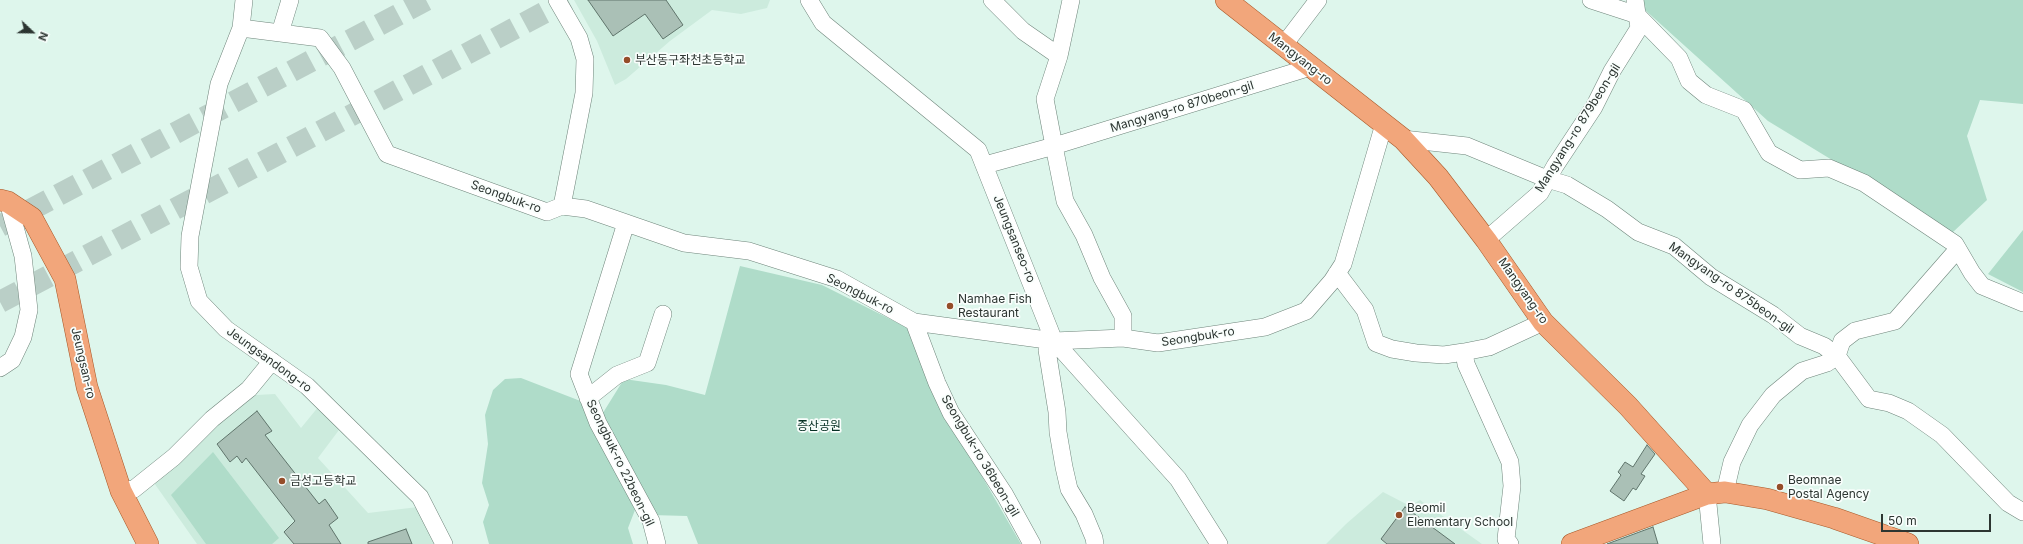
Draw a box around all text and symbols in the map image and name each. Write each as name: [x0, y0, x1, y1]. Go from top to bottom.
north arrow: [12, 12, 52, 52]
text: N: [35, 30, 51, 43]
street label: Mangyang-ro: [1265, 30, 1335, 88]
place label: 부산동구좌천초등학교: [635, 53, 745, 67]
marker: 부산동구좌천초등학교: [622, 55, 632, 65]
street label: Mangyang-ro 879beon-gil: [1532, 61, 1624, 195]
street label: Mangyang-ro 870beon-gil: [1109, 78, 1255, 136]
street label: Seongbuk-ro: [469, 178, 543, 216]
street label: Jeungsanseo-ro: [990, 193, 1038, 285]
street label: Mangyang-ro 875beon-gil: [1666, 239, 1796, 337]
street label: Mangyang-ro: [1495, 255, 1551, 327]
street label: Seongbuk-ro: [824, 271, 896, 317]
place label: Namhae Fish Restaurant: [958, 292, 1032, 320]
marker: Namhae Fish Restaurant: [945, 301, 955, 311]
street label: Jeungsandong-ro: [224, 324, 314, 396]
street label: Seongbuk-ro: [1160, 324, 1236, 350]
street label: Jeungsan-ro: [68, 326, 98, 400]
street label: Seongbuk-ro 36beon-gil: [938, 393, 1022, 519]
street label: Seongbuk-ro 22beon-gil: [583, 397, 657, 529]
park label: 증산공원: [797, 419, 841, 433]
place label: Beomnae Postal Agency: [1788, 473, 1869, 501]
place label: 금성고등학교: [290, 474, 356, 488]
marker: 금성고등학교: [277, 476, 287, 486]
marker: Beomnae Postal Agency: [1775, 482, 1785, 492]
place label: Beomil Elementary School: [1407, 501, 1513, 529]
scale bar: [1883, 506, 1993, 532]
marker: Beomil Elementary School: [1394, 510, 1404, 520]
text: 50 m: [1888, 513, 1917, 528]

